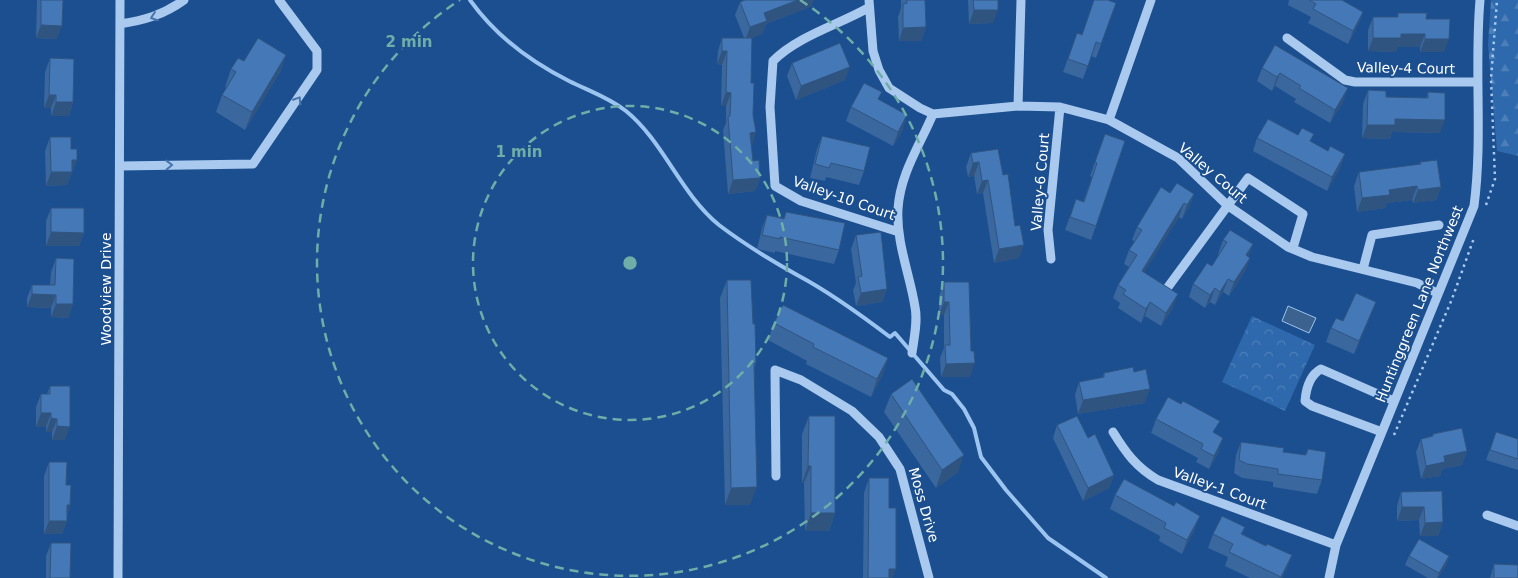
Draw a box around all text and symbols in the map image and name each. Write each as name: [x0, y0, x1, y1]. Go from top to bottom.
one-way arrow: [150, 11, 159, 21]
text: 2 min: [385, 33, 433, 51]
street label: Valley-4 Court: [1357, 59, 1456, 77]
one-way arrow: [291, 96, 301, 105]
street label: Valley-6 Court: [1028, 132, 1052, 232]
street label: Valley Court: [1175, 140, 1251, 207]
text: 1 min: [495, 143, 543, 161]
one-way arrow: [165, 160, 173, 170]
street label: Valley-10 Court: [791, 173, 898, 223]
street label: Huntinggreen Lane Northwest: [1372, 203, 1466, 405]
street label: Woodview Drive: [98, 232, 114, 346]
centre of rings: [621, 254, 639, 272]
street label: Valley-1 Court: [1171, 464, 1269, 513]
street label: Moss Drive: [906, 466, 942, 544]

